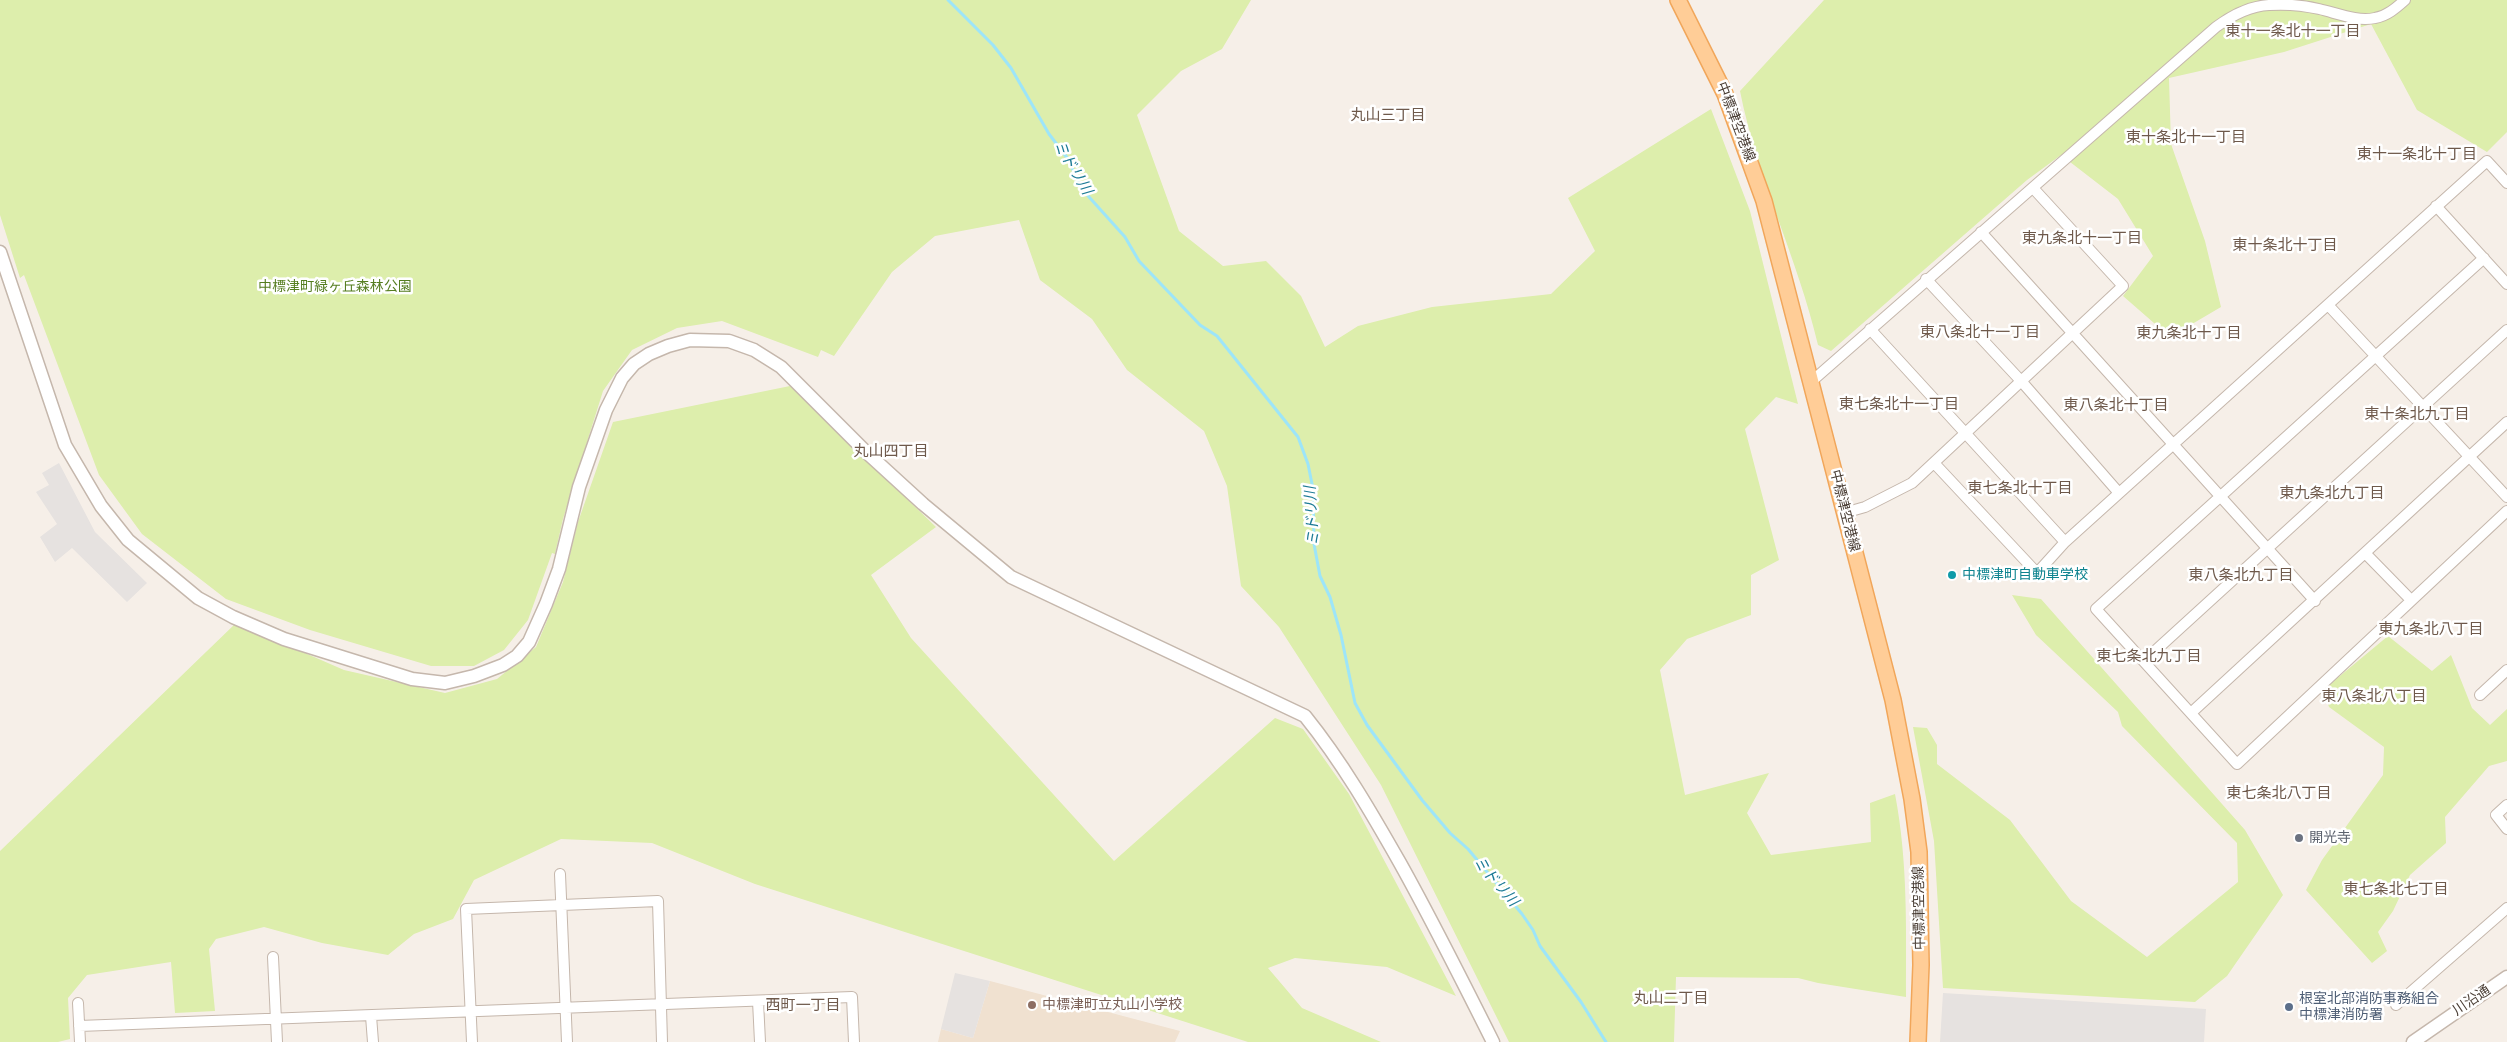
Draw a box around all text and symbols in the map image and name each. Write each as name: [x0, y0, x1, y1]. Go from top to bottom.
district label: 東十一条北十一丁目: [2226, 23, 2360, 41]
street label: 中標津空港線: [1712, 80, 1758, 164]
district label: 丸山三丁目: [1351, 107, 1425, 125]
district label: 東十条北十一丁目: [2126, 129, 2246, 147]
water label: ミドリ川: [1049, 138, 1095, 198]
district label: 東十一条北十丁目: [2357, 146, 2477, 164]
district label: 東九条北十一丁目: [2022, 230, 2142, 248]
district label: 東十条北十丁目: [2233, 237, 2337, 255]
park label: 中標津町緑ヶ丘森林公園: [258, 279, 412, 295]
district label: 東八条北十一丁目: [1920, 324, 2040, 342]
district label: 東九条北十丁目: [2137, 325, 2241, 343]
district label: 東七条北十一丁目: [1839, 396, 1959, 414]
district label: 東八条北十丁目: [2064, 397, 2168, 415]
district label: 東十条北九丁目: [2365, 406, 2469, 424]
district label: 丸山四丁目: [854, 443, 928, 461]
street label: 中標津空港線: [1826, 468, 1862, 554]
district label: 東七条北十丁目: [1968, 480, 2072, 498]
water label: ミドリ川: [1302, 485, 1324, 547]
district label: 東九条北九丁目: [2280, 485, 2384, 503]
place label: 中標津町自動車学校: [1962, 567, 2088, 583]
district label: 東八条北九丁目: [2189, 567, 2293, 585]
marker: 中標津町自動車学校: [1946, 569, 1958, 581]
district label: 東九条北八丁目: [2379, 621, 2483, 639]
district label: 東七条北九丁目: [2097, 648, 2201, 666]
district label: 東八条北八丁目: [2322, 688, 2426, 706]
district label: 東七条北八丁目: [2227, 785, 2331, 803]
place label: 開光寺: [2309, 830, 2351, 846]
marker: 開光寺: [2293, 832, 2305, 844]
water label: ミドリ川: [1469, 853, 1521, 911]
street label: 中標津空港線: [1911, 866, 1929, 950]
district label: 東七条北七丁目: [2344, 881, 2448, 899]
street label: 川沿通: [2450, 982, 2494, 1020]
district label: 丸山二丁目: [1634, 990, 1708, 1008]
place label: 根室北部消防事務組合 中標津消防署: [2299, 991, 2439, 1024]
district label: 西町一丁目: [766, 997, 840, 1015]
place label: 中標津町立丸山小学校: [1042, 997, 1182, 1013]
marker: 中標津町立丸山小学校: [1026, 999, 1038, 1011]
marker: 根室北部消防事務組合 中標津消防署: [2283, 1001, 2295, 1013]

